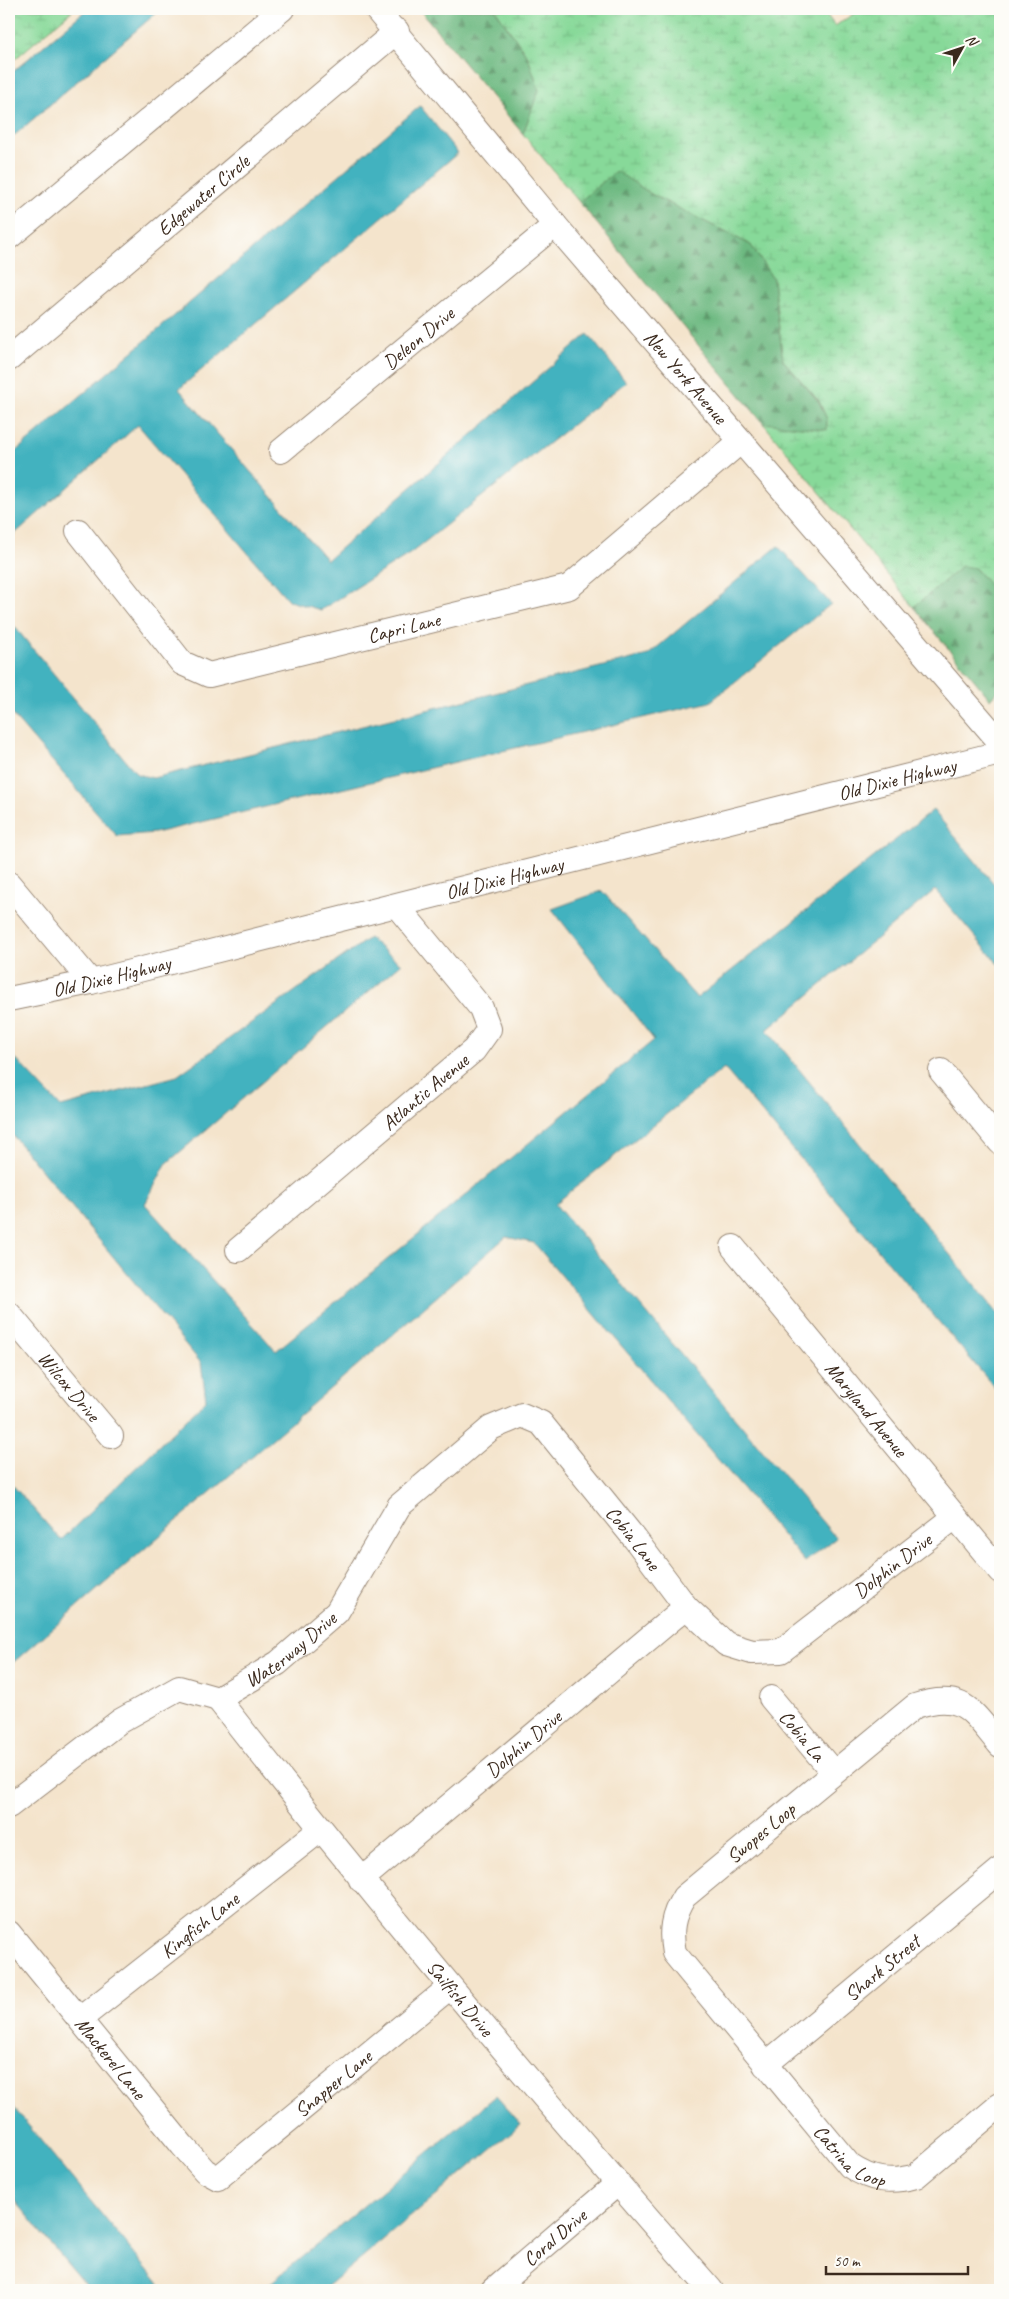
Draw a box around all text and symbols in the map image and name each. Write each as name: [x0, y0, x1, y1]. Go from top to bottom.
north arrow: [936, 22, 986, 72]
text: N: [962, 31, 982, 51]
street label: Edgewater Circle: [152, 148, 255, 241]
street label: Deleon Drive: [378, 300, 460, 374]
street label: New York Avenue: [639, 325, 734, 430]
street label: Capri Lane: [365, 606, 444, 648]
street label: Old Dixie Highway: [836, 752, 961, 806]
street label: Old Dixie Highway: [443, 851, 568, 905]
street label: Old Dixie Highway: [50, 949, 175, 1002]
street label: Atlantic Avenue: [376, 1047, 475, 1135]
street label: Wilcox Drive: [33, 1346, 107, 1427]
street label: Maryland Avenue: [820, 1356, 914, 1463]
street label: Cobia Lane: [601, 1501, 667, 1576]
street label: Dolphin Drive: [848, 1526, 938, 1603]
street label: Waterway Drive: [240, 1605, 342, 1693]
street label: Dolphin Drive: [480, 1703, 568, 1783]
street label: Cobia La: [774, 1705, 832, 1767]
street label: Swopes Loop: [721, 1796, 802, 1869]
street label: Kingfish Lane: [155, 1885, 245, 1964]
street label: Shark Street: [839, 1927, 927, 2007]
street label: Sailfish Drive: [421, 1955, 500, 2042]
street label: Mackerel Lane: [70, 2012, 153, 2105]
street label: Snapper Lane: [289, 2043, 378, 2123]
street label: Catrina Loop: [808, 2119, 888, 2192]
street label: Coral Drive: [518, 2202, 593, 2271]
scale bar: [826, 2244, 969, 2276]
text: 50 m: [834, 2252, 861, 2271]

